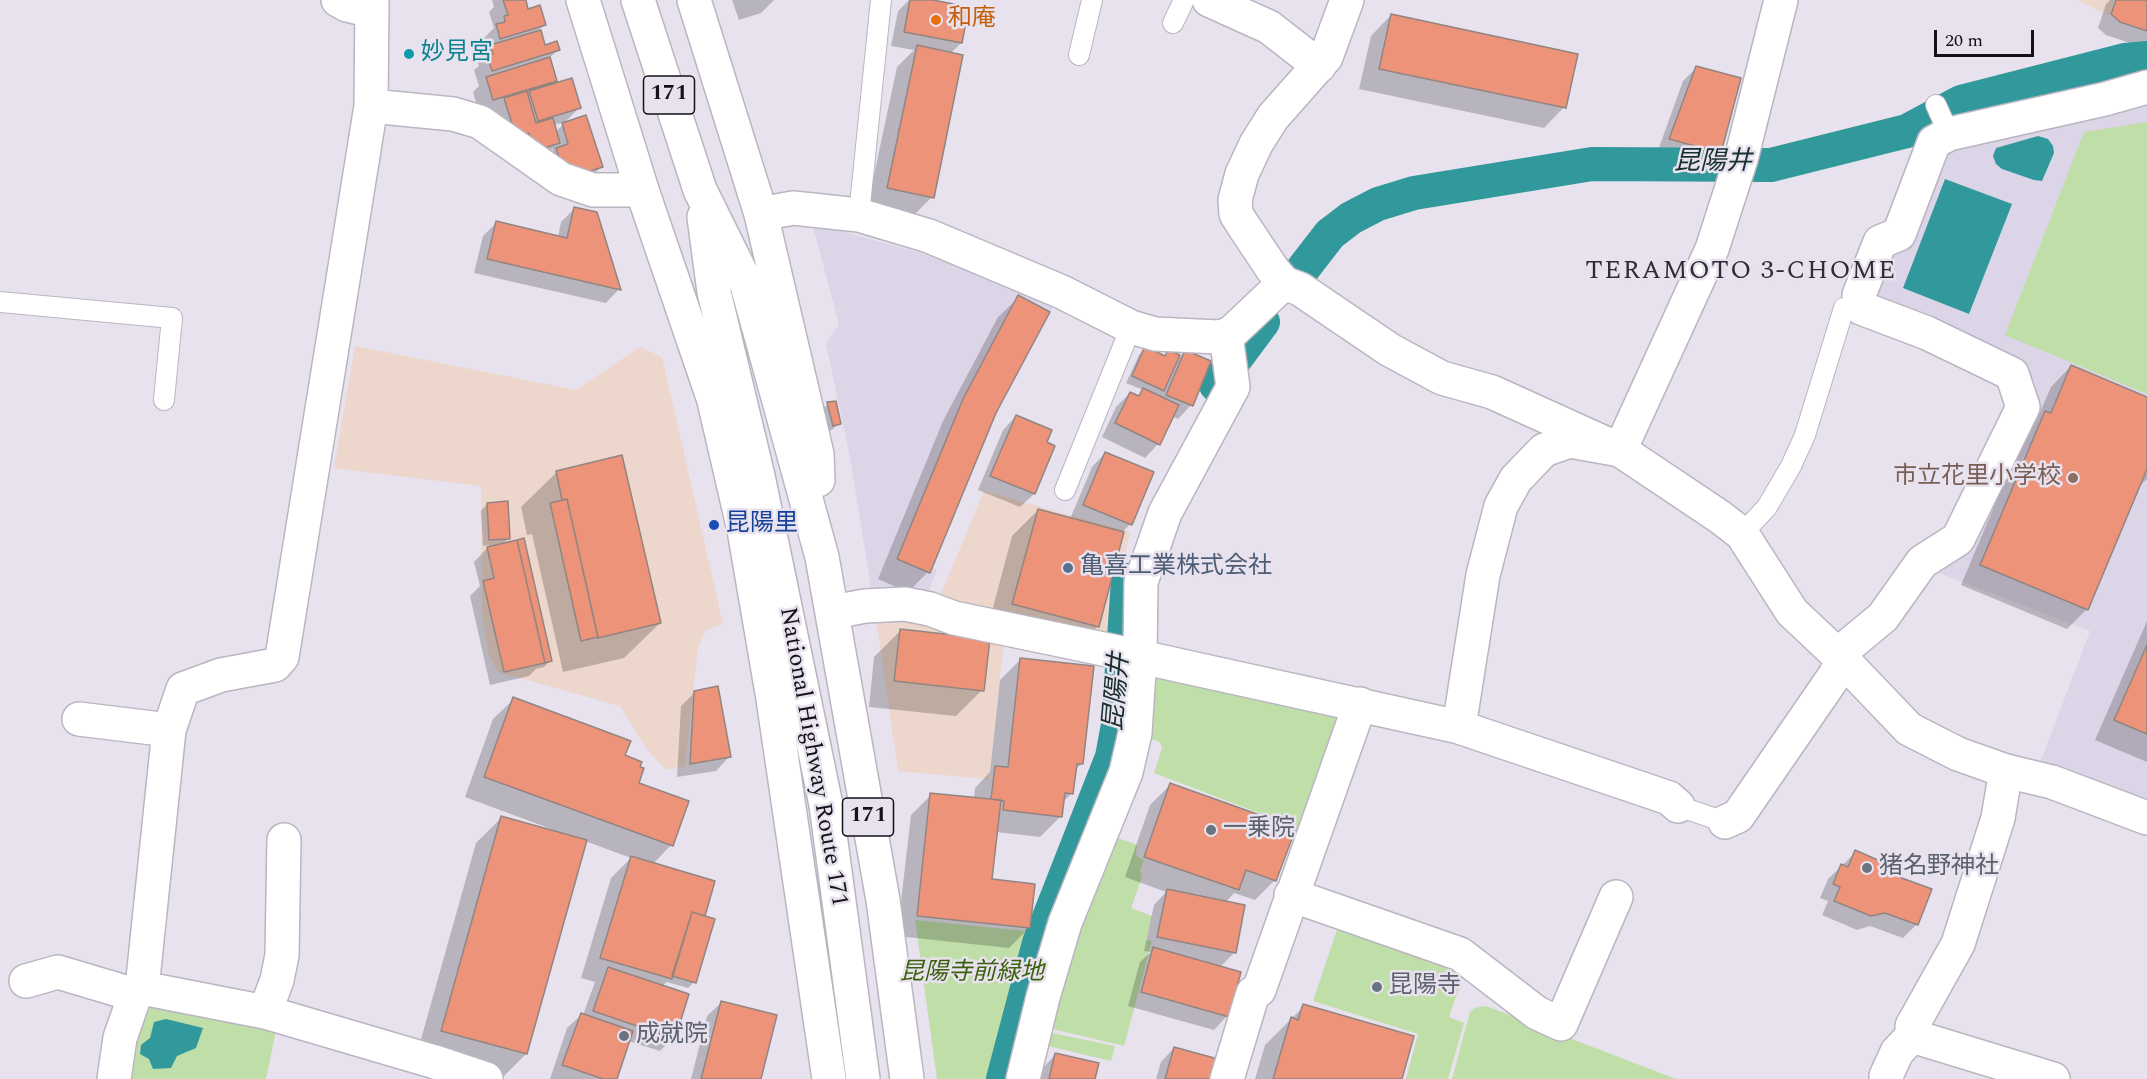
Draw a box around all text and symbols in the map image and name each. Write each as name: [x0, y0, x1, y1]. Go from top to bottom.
place label: 和庵: [948, 6, 996, 34]
marker: 和庵: [929, 13, 943, 27]
scale bar: [1937, 18, 2038, 56]
text: 20 m: [1945, 27, 1983, 54]
place label: 妙見宮: [421, 40, 493, 68]
marker: 妙見宮: [402, 47, 416, 61]
road number: 171: [644, 76, 694, 114]
water label: 昆陽井: [1674, 148, 1752, 180]
district label: TERAMOTO 3-CHOME: [1585, 257, 1897, 289]
place label: 市立花里小学校: [1893, 464, 2061, 492]
marker: 市立花里小学校: [2066, 471, 2080, 485]
place label: 昆陽里: [726, 511, 798, 539]
marker: 昆陽里: [707, 518, 721, 532]
place label: 亀喜工業株式会社: [1080, 554, 1272, 582]
marker: 亀喜工業株式会社: [1061, 561, 1075, 575]
street label: National Highway Route 171: [771, 605, 853, 909]
water label: 昆陽井: [1100, 652, 1138, 732]
road number: 171: [842, 798, 894, 836]
place label: 一乗院: [1223, 816, 1295, 844]
marker: 一乗院: [1204, 823, 1218, 837]
place label: 猪名野神社: [1879, 854, 1999, 882]
marker: 猪名野神社: [1860, 861, 1874, 875]
park label: 昆陽寺前緑地: [900, 960, 1044, 988]
place label: 昆陽寺: [1389, 973, 1461, 1001]
marker: 昆陽寺: [1370, 980, 1384, 994]
place label: 成就院: [636, 1022, 708, 1050]
marker: 成就院: [617, 1029, 631, 1043]

